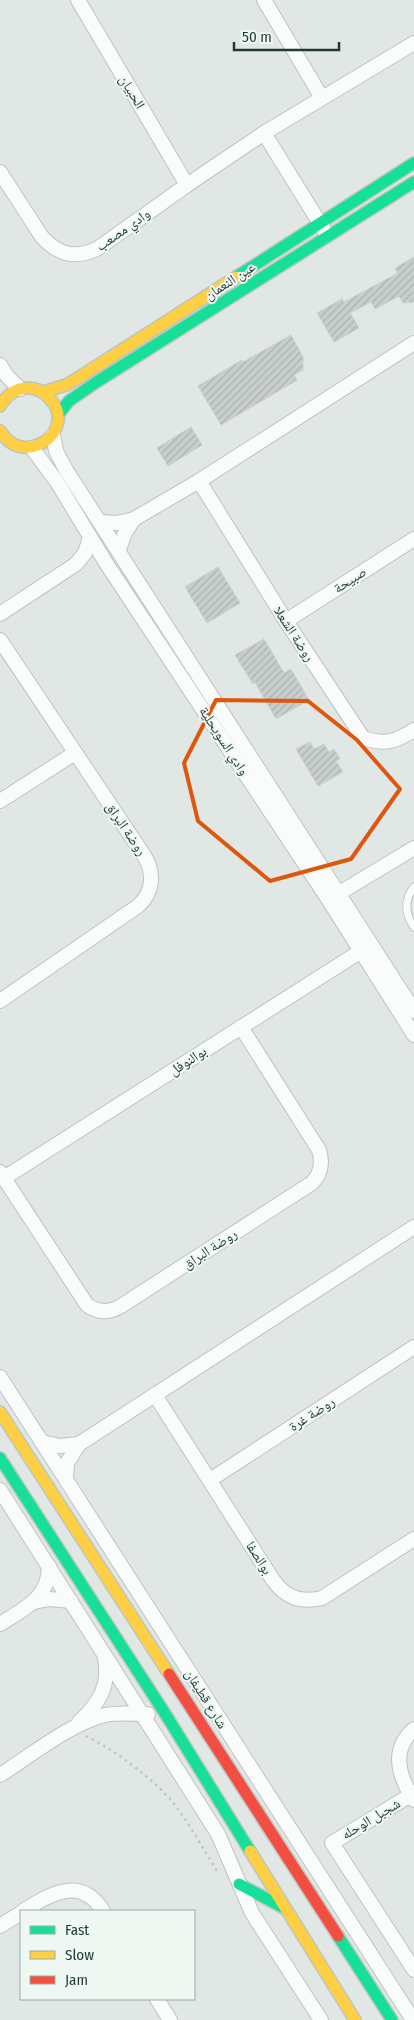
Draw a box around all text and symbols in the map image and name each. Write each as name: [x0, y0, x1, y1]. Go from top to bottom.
scale bar: [234, 20, 339, 52]
text: 50 m: [242, 28, 272, 46]
street label: الحبيان: [115, 72, 149, 112]
street label: وادي مصعب: [93, 205, 155, 257]
street label: عين النعمان: [201, 258, 259, 304]
street label: صبيحة: [330, 563, 370, 597]
street label: روضة الشعلا: [270, 603, 318, 665]
street label: وادي السويحلية: [193, 703, 253, 780]
street label: روضة البراق: [102, 799, 150, 859]
street label: بوالنوفل: [166, 1042, 210, 1079]
street label: روضة البراق: [180, 1225, 240, 1273]
street label: روضة غرة: [286, 1393, 338, 1435]
street label: بوالصفا: [242, 1538, 276, 1578]
street label: شارع قطيفان: [180, 1666, 231, 1732]
street label: شجبل الوحله: [338, 1795, 404, 1843]
legend: [20, 1910, 195, 2000]
text: Fast: [65, 1921, 89, 1939]
text: Slow: [65, 1946, 94, 1964]
text: Jam: [65, 1971, 88, 1989]

